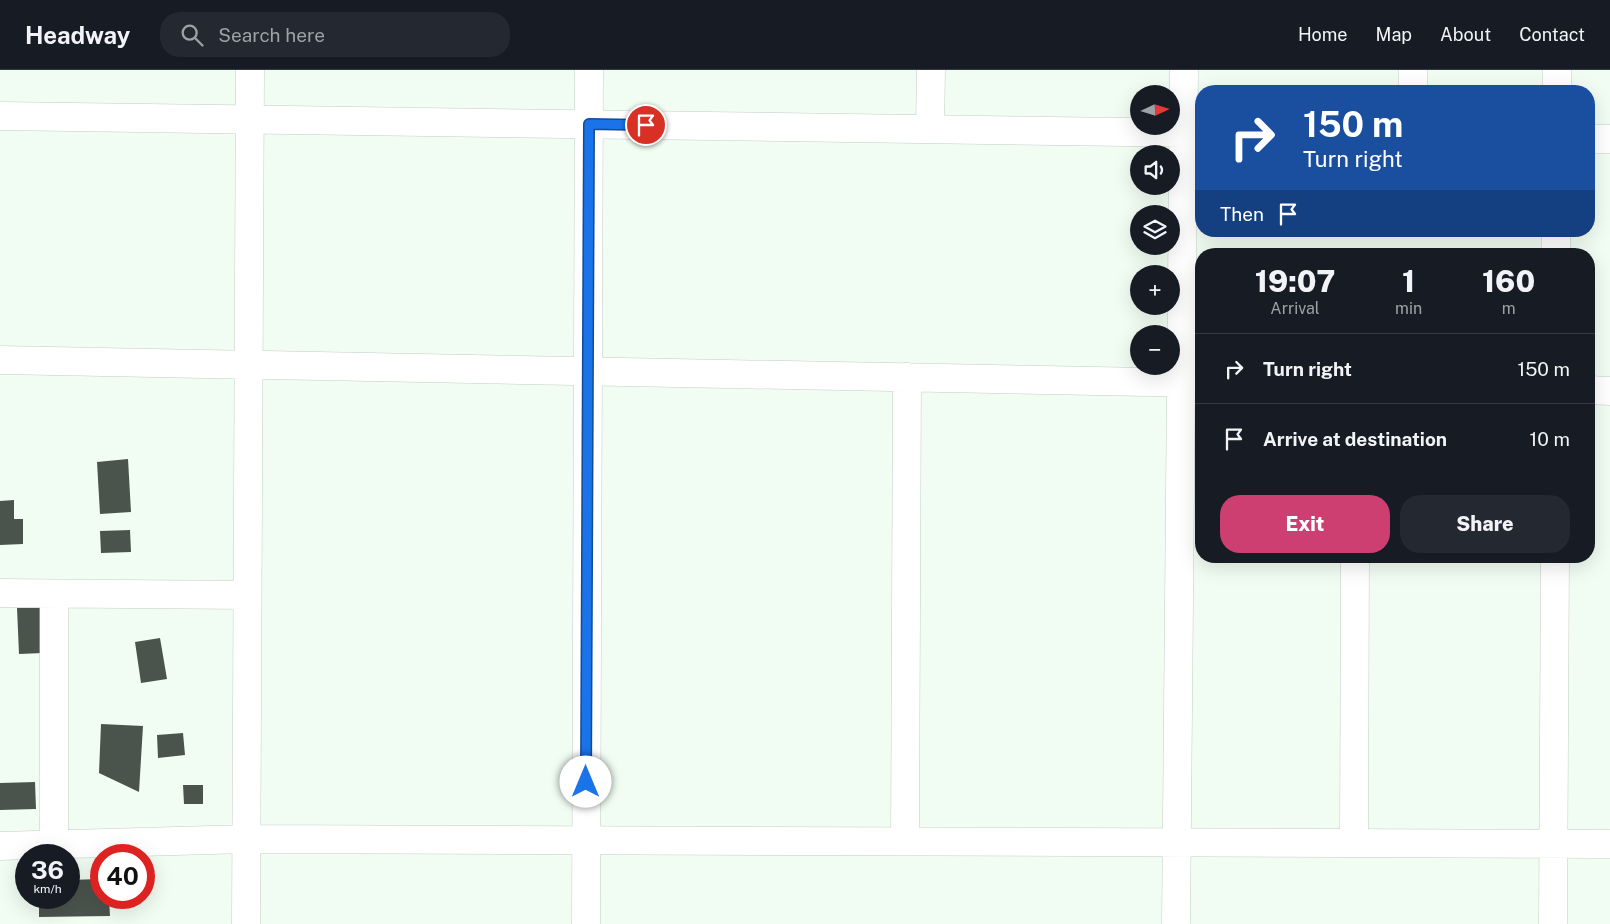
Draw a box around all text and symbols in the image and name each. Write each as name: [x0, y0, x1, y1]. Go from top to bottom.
search box: [160, 12, 510, 57]
text: Headway: [25, 21, 130, 49]
icon: search: [178, 21, 206, 49]
text: Search here: [218, 24, 325, 46]
text: Home: [1298, 24, 1348, 45]
text: Map: [1376, 24, 1412, 45]
text: About: [1440, 24, 1491, 45]
text: Contact: [1519, 24, 1585, 45]
north arrow: [1130, 85, 1180, 135]
map controls: [1130, 85, 1180, 375]
pin: [625, 104, 667, 146]
text: 150 m: [1303, 104, 1403, 145]
icon: right: [1220, 105, 1285, 170]
icon: arrive: [632, 111, 660, 139]
button: sound: [1130, 145, 1180, 195]
text: Turn right: [1303, 146, 1403, 172]
icon: arrive: [1274, 200, 1302, 228]
text: Then: [1220, 203, 1264, 225]
button: layers: [1130, 205, 1180, 255]
text: 19:07: [1255, 263, 1335, 299]
text: 1: [1402, 263, 1415, 299]
text: 160: [1482, 263, 1535, 299]
button: +: [1130, 265, 1180, 315]
text: Arrival: [1270, 299, 1320, 318]
text: min: [1395, 299, 1422, 318]
text: m: [1502, 299, 1516, 318]
button: −: [1130, 325, 1180, 375]
icon: right: [1220, 355, 1248, 383]
text: Turn right: [1263, 358, 1352, 380]
text: 150 m: [1517, 358, 1570, 380]
icon: arrive: [1220, 425, 1248, 453]
text: Arrive at destination: [1263, 428, 1447, 450]
text: 10 m: [1530, 428, 1570, 450]
button: Exit: [1220, 495, 1390, 553]
button: Share: [1400, 495, 1570, 553]
position arrow: [559, 755, 611, 807]
speed limit sign: 40: [90, 844, 155, 909]
text: 36: [31, 855, 64, 885]
text: km/h: [33, 882, 62, 896]

